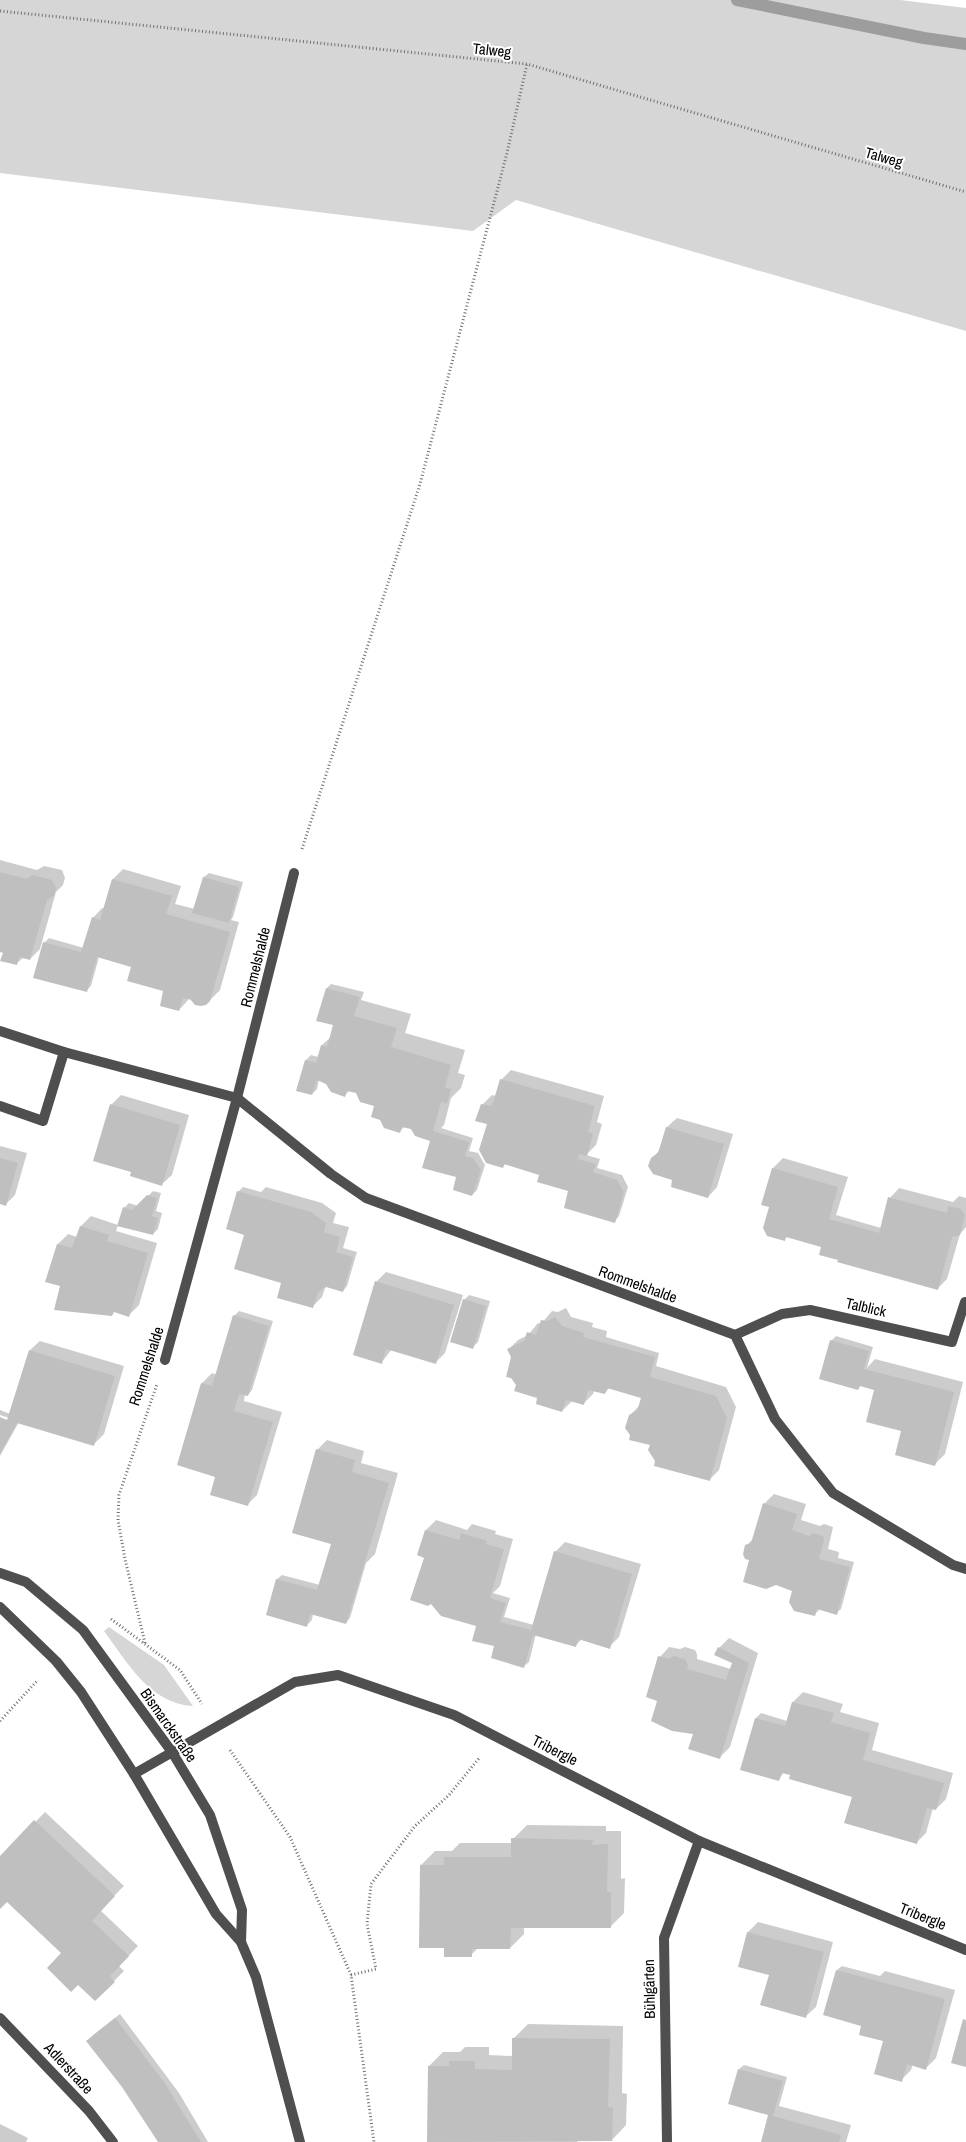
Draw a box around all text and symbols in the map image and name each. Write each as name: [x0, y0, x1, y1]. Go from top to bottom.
street label: Talweg: [472, 38, 512, 62]
street label: Talweg: [863, 142, 906, 172]
street label: Rommelshalde: [235, 925, 275, 1009]
street label: Rommelshalde: [596, 1260, 680, 1308]
street label: Talblick: [844, 1292, 889, 1322]
street label: Rommelshalde: [123, 1324, 169, 1408]
street label: Bismarckstraße: [136, 1684, 202, 1766]
street label: Tribergle: [529, 1730, 582, 1770]
street label: Tribergle: [896, 1897, 950, 1935]
street label: Bühlgärten: [638, 1959, 660, 2019]
street label: Adlerstraße: [39, 2037, 98, 2099]

